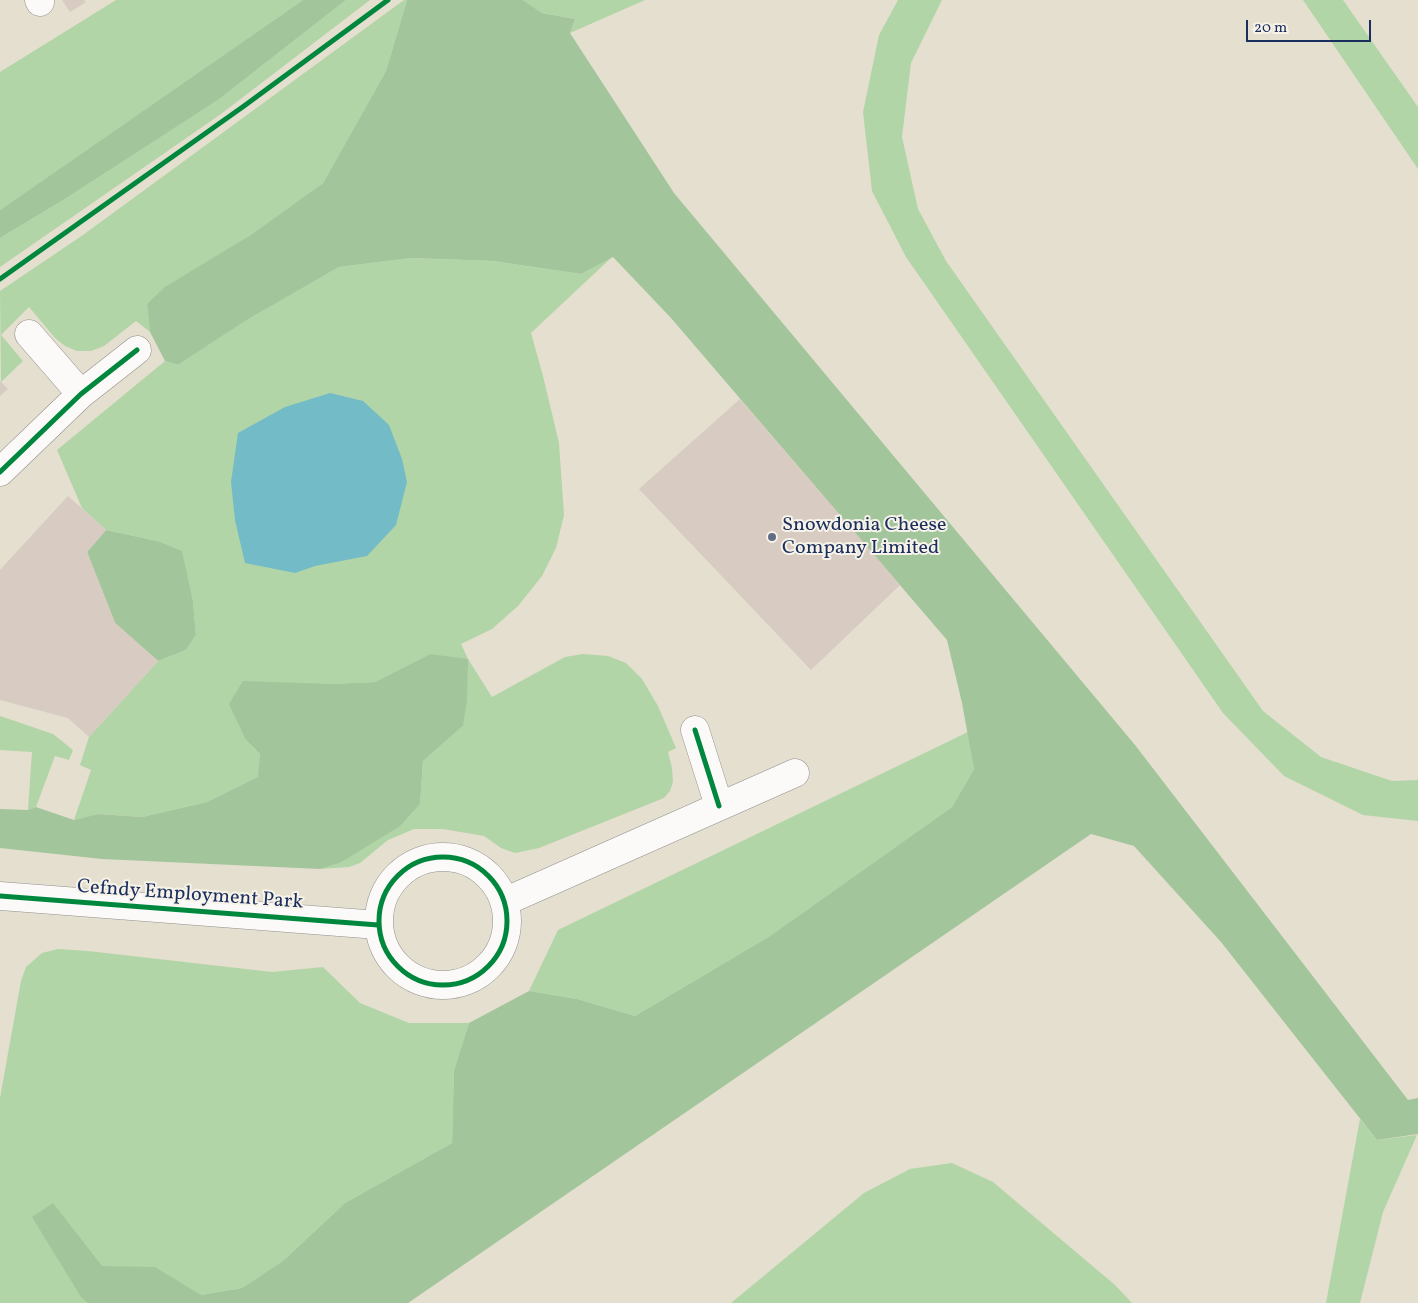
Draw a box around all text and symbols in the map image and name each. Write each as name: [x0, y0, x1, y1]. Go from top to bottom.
scale bar: [1248, 10, 1373, 42]
text: 20 m: [1254, 18, 1287, 39]
place label: Snowdonia Cheese Company Limited: [782, 514, 947, 561]
marker: Snowdonia Cheese Company Limited: [766, 531, 778, 543]
street label: Cefndy Employment Park: [76, 876, 304, 916]

